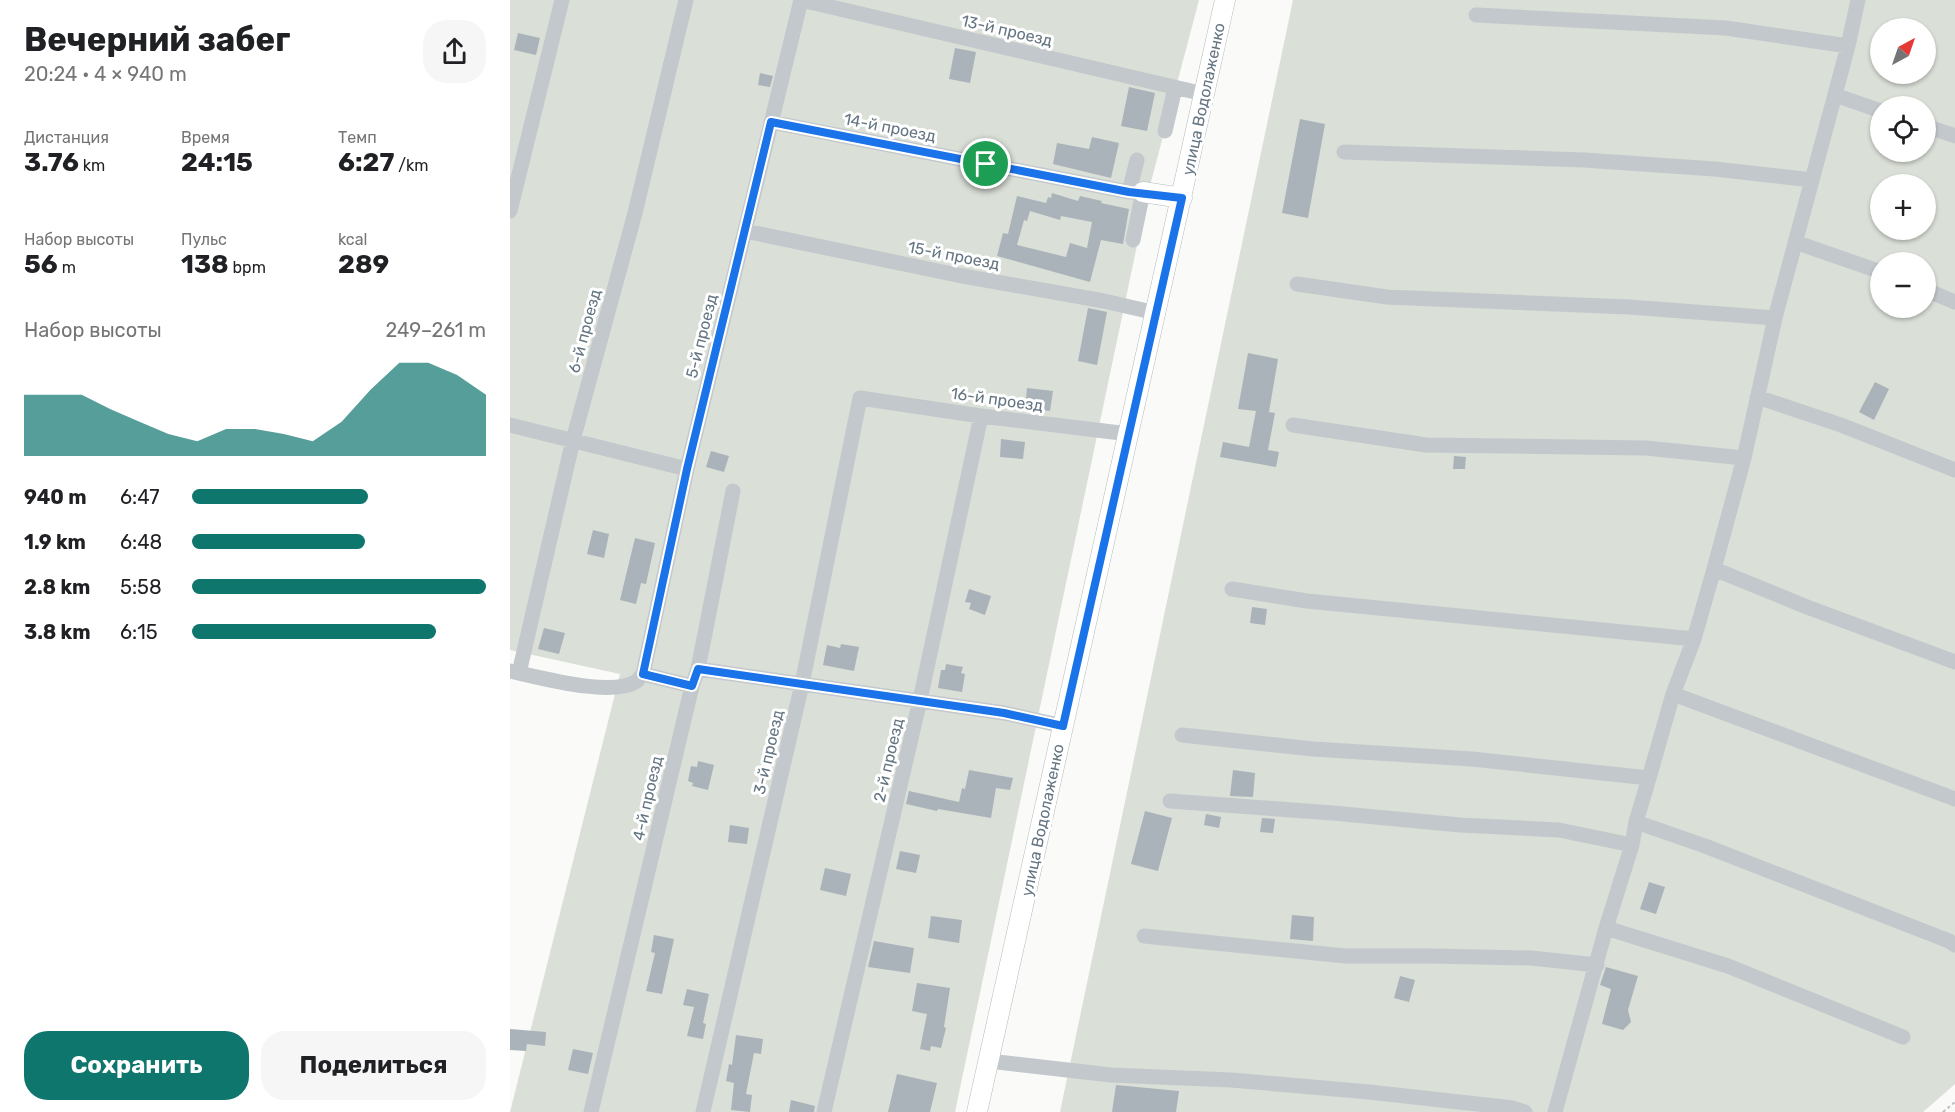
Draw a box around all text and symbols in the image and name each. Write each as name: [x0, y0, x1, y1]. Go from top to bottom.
street label: 13-й проезд: [960, 11, 1055, 50]
north arrow: [1870, 18, 1936, 84]
map controls: [1870, 18, 1936, 318]
text: Вечерний забег: [24, 20, 290, 59]
button: share: [423, 20, 486, 83]
street label: улица Водолаженко: [1178, 21, 1229, 177]
text: 20:24 · 4 × 940 m: [24, 62, 187, 86]
button: locate: [1870, 96, 1936, 162]
street label: 14-й проезд: [842, 109, 938, 146]
text: Дистанция: [24, 128, 109, 147]
text: Время: [181, 128, 230, 147]
text: Темп: [338, 128, 377, 147]
pin: [960, 138, 1011, 189]
text: 3.76: [24, 147, 79, 178]
text: 24:15: [181, 147, 253, 178]
text: 6:27: [338, 147, 394, 178]
icon: arrive: [969, 147, 1002, 180]
text: km: [79, 156, 105, 175]
text: /km: [394, 156, 428, 175]
button: +: [1870, 174, 1936, 240]
text: Набор высоты: [24, 230, 134, 249]
text: Пульс: [181, 230, 227, 249]
text: kcal: [338, 230, 367, 249]
street label: 15-й проезд: [907, 237, 1002, 274]
text: 56: [24, 249, 58, 280]
text: 138: [181, 249, 229, 280]
text: 289: [338, 249, 389, 280]
button: −: [1870, 252, 1936, 318]
text: m: [58, 258, 76, 277]
text: bpm: [229, 258, 266, 277]
street label: 6-й проезд: [564, 287, 605, 375]
street label: 5-й проезд: [682, 292, 721, 380]
text: Набор высоты: [24, 318, 162, 342]
text: 249–261 m: [385, 318, 486, 342]
street label: 16-й проезд: [950, 384, 1045, 415]
text: 940 m: [24, 485, 87, 509]
text: 6:47: [120, 485, 160, 509]
text: 1.9 km: [24, 530, 86, 554]
text: 6:48: [120, 530, 162, 554]
text: 2.8 km: [24, 575, 90, 599]
text: 5:58: [120, 575, 162, 599]
text: 3.8 km: [24, 620, 91, 644]
text: 6:15: [120, 620, 158, 644]
street label: 3-й проезд: [750, 708, 788, 796]
street label: 2-й проезд: [870, 716, 907, 804]
street label: улица Водолаженко: [1017, 742, 1068, 898]
street label: 4-й проезд: [629, 754, 667, 842]
button: Сохранить: [24, 1031, 249, 1100]
button: Поделиться: [261, 1031, 486, 1100]

